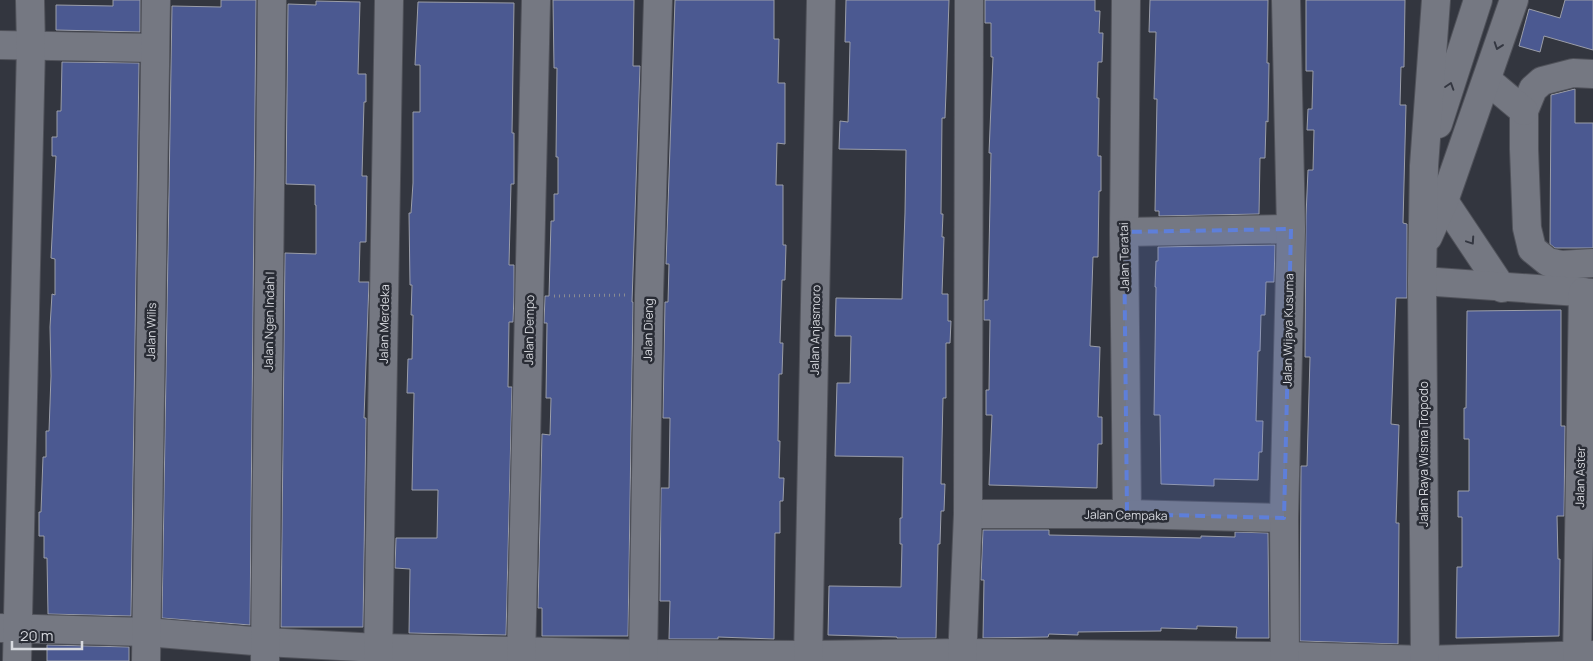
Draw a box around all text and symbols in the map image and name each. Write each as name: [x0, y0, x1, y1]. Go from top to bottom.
one-way arrow: [1494, 41, 1504, 50]
one-way arrow: [1444, 83, 1454, 91]
street label: Jalan Teratai: [1115, 222, 1133, 292]
one-way arrow: [1465, 236, 1475, 245]
street label: Jalan Ngen Indah I: [260, 271, 278, 371]
street label: Jalan Wijaya Kusuma: [1279, 273, 1297, 387]
street label: Jalan Merdeka: [375, 284, 393, 364]
street label: Jalan Anjasmoro: [806, 285, 824, 375]
street label: Jalan Dempo: [520, 295, 538, 365]
street label: Jalan Dieng: [639, 298, 657, 362]
street label: Jalan Wilis: [142, 302, 160, 360]
street label: Jalan Raya Wisma Tropodo: [1415, 381, 1432, 527]
street label: Jalan Aster: [1571, 446, 1589, 508]
street label: Jalan Cempaka: [1084, 506, 1168, 524]
scale bar: [12, 618, 82, 650]
text: 20 m: [20, 625, 53, 646]

